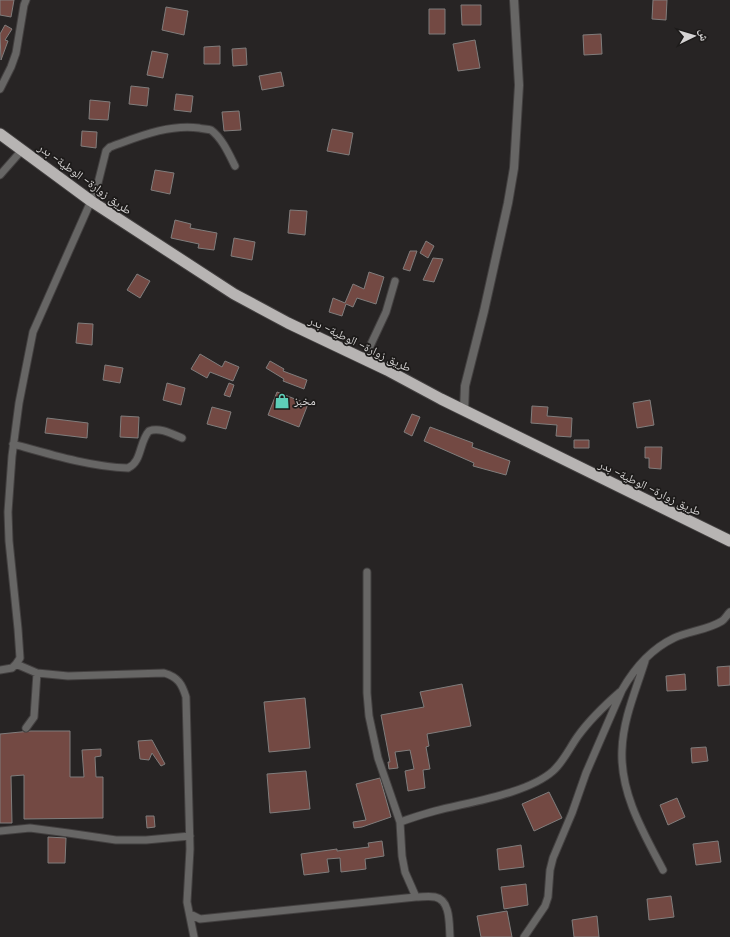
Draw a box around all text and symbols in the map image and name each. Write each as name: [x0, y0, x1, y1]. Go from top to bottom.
north arrow: [674, 16, 714, 56]
text: ش: [695, 29, 711, 42]
street label: طريق زوارة- الوطية- بدر: [34, 139, 135, 218]
street label: طريق زوارة- الوطية- بدر: [305, 312, 414, 376]
shop icon: مخبز: [273, 392, 291, 410]
place label: مخبز: [293, 393, 316, 409]
street label: طريق زوارة- الوطية- بدر: [595, 456, 704, 520]

